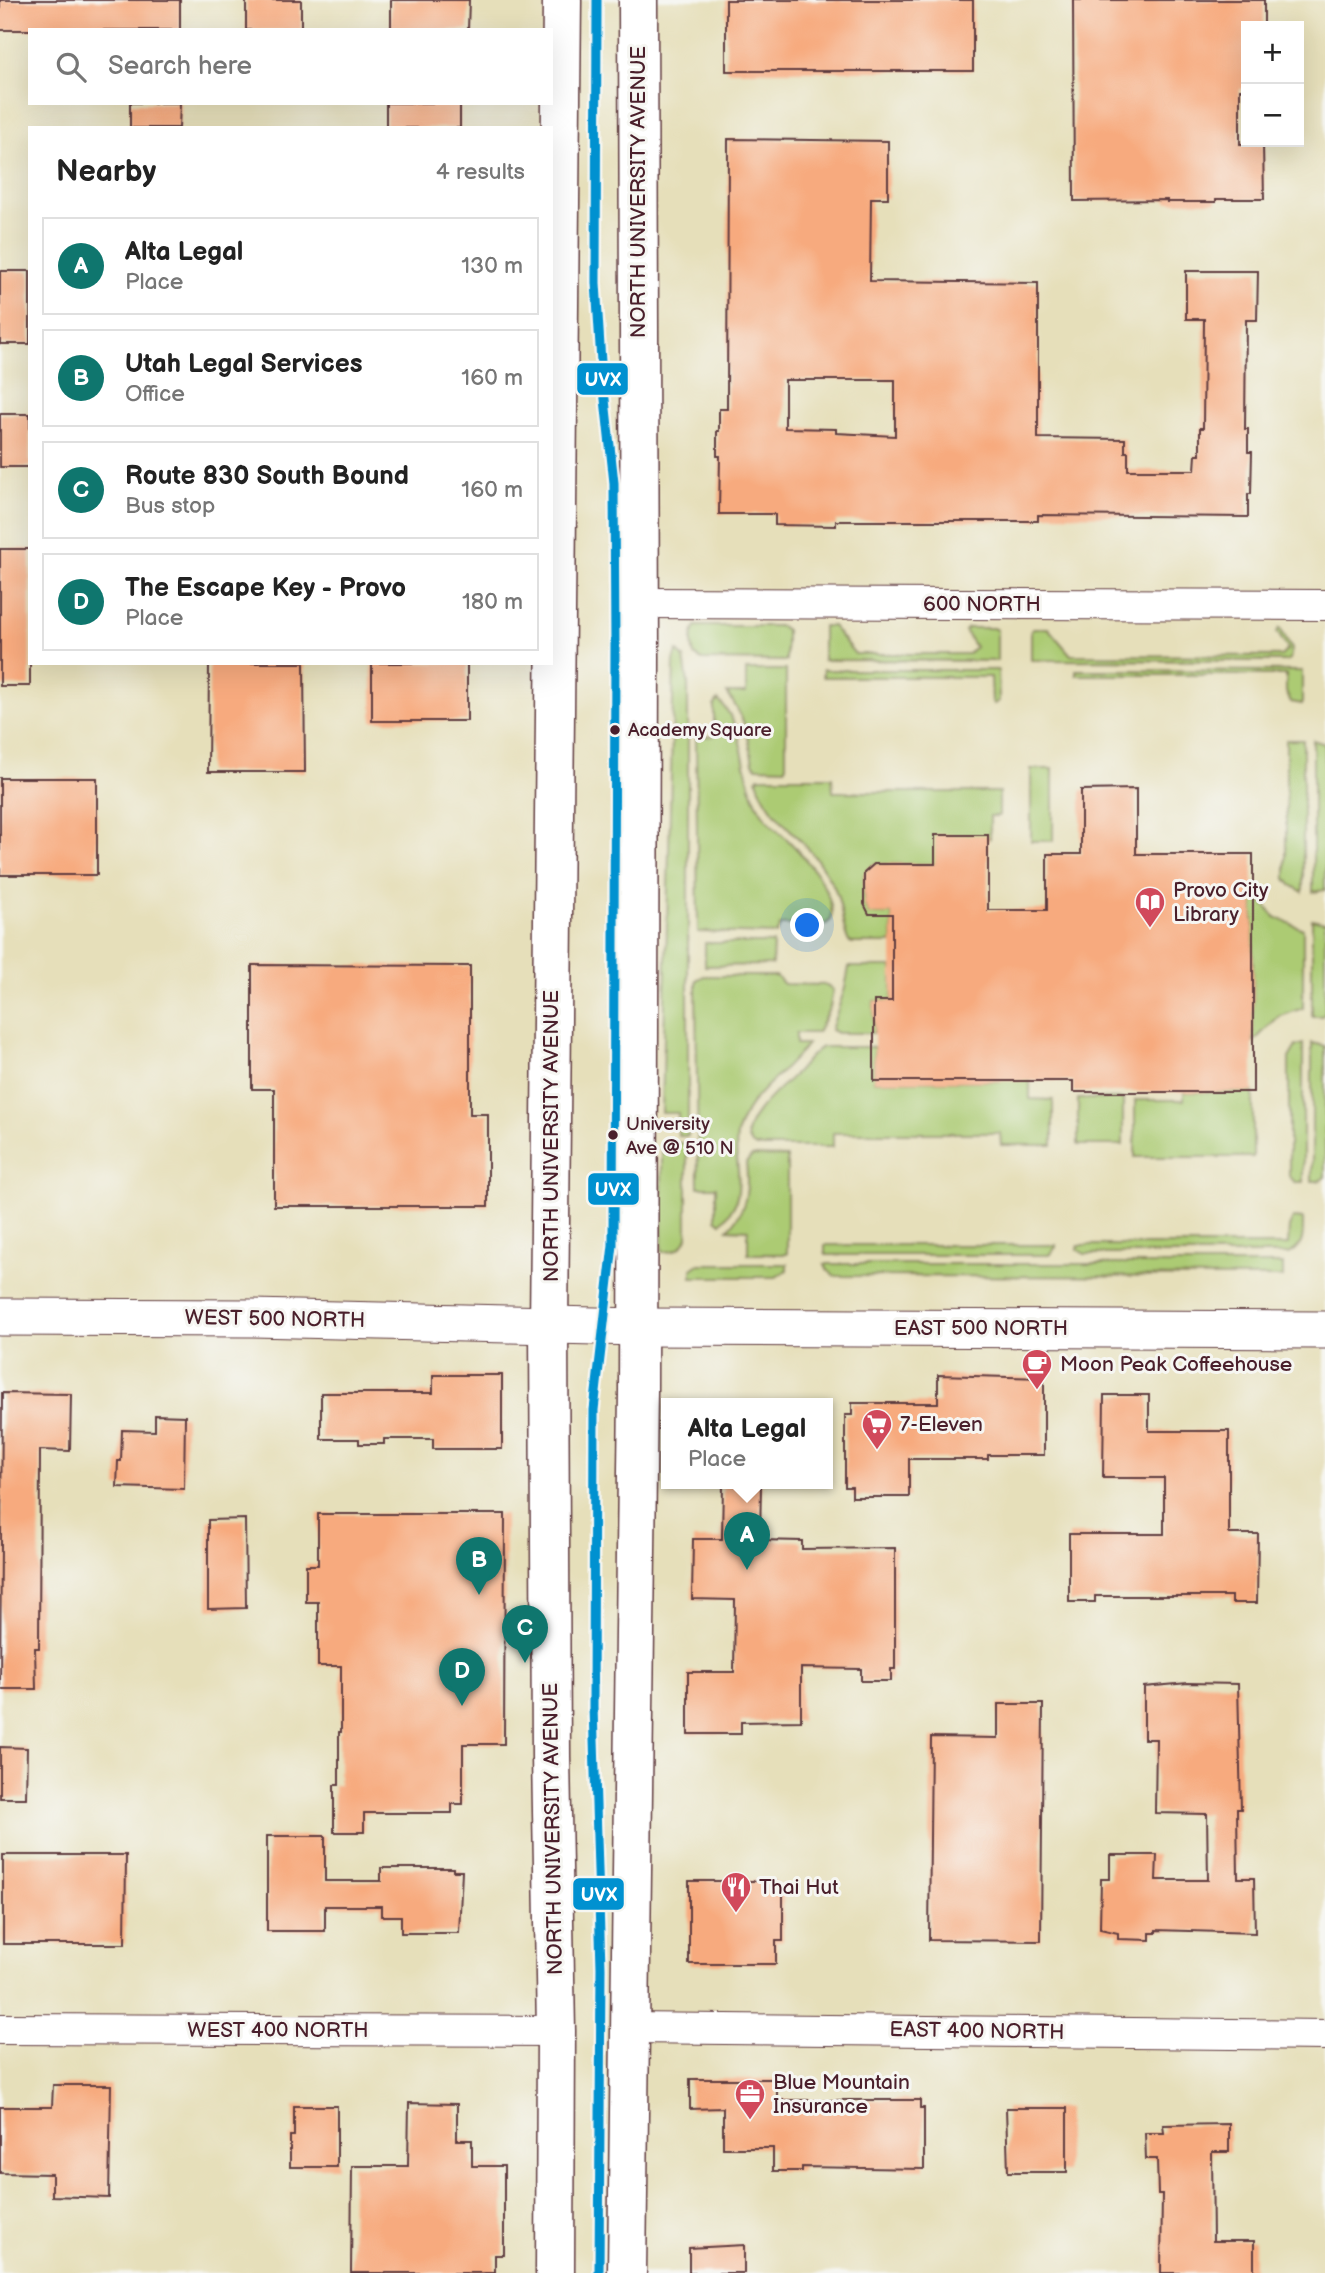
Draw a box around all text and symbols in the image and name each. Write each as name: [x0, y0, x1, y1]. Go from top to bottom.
map controls: [1241, 21, 1304, 147]
button: +: [1241, 21, 1304, 84]
search box: [28, 28, 553, 105]
street label: NORTH UNIVERSITY AVENUE: [626, 46, 651, 338]
icon: search: [52, 48, 90, 86]
text: Search here: [108, 51, 252, 82]
button: −: [1241, 84, 1304, 147]
text: Nearby: [56, 154, 156, 190]
text: 4 results: [436, 158, 525, 186]
text: Alta Legal: [125, 237, 243, 268]
text: A: [74, 252, 88, 280]
text: 130 m: [461, 252, 523, 280]
text: Place: [125, 268, 183, 296]
text: Utah Legal Services: [125, 349, 362, 380]
line badge: UVX: [576, 362, 629, 396]
text: B: [73, 364, 89, 392]
text: 160 m: [461, 364, 523, 392]
text: UVX: [585, 369, 622, 392]
text: Office: [125, 380, 185, 408]
text: Route 830 South Bound: [125, 461, 409, 492]
text: C: [73, 476, 89, 504]
text: 160 m: [461, 476, 523, 504]
text: Bus stop: [125, 492, 215, 520]
text: The Escape Key - Provo: [125, 573, 406, 604]
text: D: [73, 588, 89, 616]
text: 180 m: [462, 588, 523, 616]
street label: 600 NORTH: [923, 592, 1041, 617]
text: Place: [125, 604, 183, 632]
place label: Academy Square: [628, 719, 772, 742]
marker: Academy Square: [608, 723, 622, 737]
place label: Provo City Library: [1173, 878, 1269, 927]
library icon: Provo City Library: [1133, 885, 1167, 929]
your location: [790, 908, 824, 942]
street label: NORTH UNIVERSITY AVENUE: [539, 990, 564, 1282]
place label: University Ave @ 510 N: [626, 1113, 734, 1160]
marker: University Ave @ 510 N: [606, 1128, 620, 1142]
line badge: UVX: [587, 1172, 640, 1206]
text: UVX: [595, 1179, 632, 1202]
street label: WEST 500 NORTH: [184, 1305, 366, 1333]
street label: EAST 500 NORTH: [894, 1316, 1068, 1341]
cafe icon: Moon Peak Coffeehouse: [1020, 1347, 1054, 1391]
place label: Moon Peak Coffeehouse: [1060, 1352, 1292, 1377]
popup: [661, 1398, 833, 1489]
supermarket icon: 7-Eleven: [860, 1407, 894, 1451]
place label: 7-Eleven: [900, 1412, 983, 1437]
text: Alta Legal: [688, 1414, 806, 1445]
text: Place: [688, 1445, 746, 1473]
pin: A: [724, 1512, 770, 1570]
pin: B: [456, 1537, 502, 1595]
pin: C: [502, 1605, 548, 1663]
pin: D: [439, 1648, 485, 1706]
street label: NORTH UNIVERSITY AVENUE: [538, 1683, 568, 1975]
restaurant icon: Thai Hut: [719, 1870, 753, 1914]
place label: Thai Hut: [759, 1875, 839, 1900]
line badge: UVX: [572, 1877, 625, 1911]
text: UVX: [581, 1884, 618, 1907]
street label: EAST 400 NORTH: [889, 2017, 1065, 2045]
street label: WEST 400 NORTH: [187, 2018, 369, 2043]
place label: Blue Mountain Insurance: [773, 2070, 910, 2119]
office icon: Blue Mountain Insurance: [733, 2077, 767, 2121]

